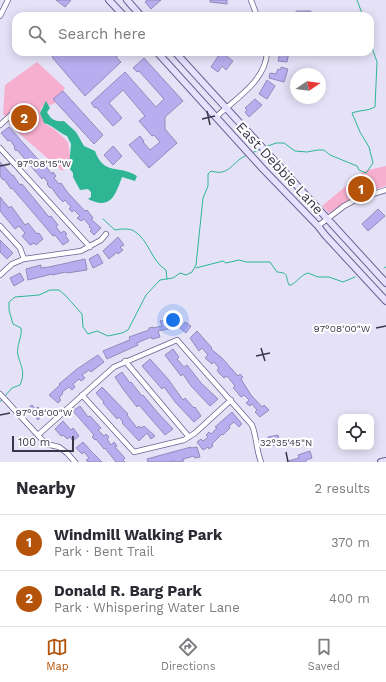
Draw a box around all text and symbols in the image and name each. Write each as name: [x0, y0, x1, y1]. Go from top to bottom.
search box: [12, 12, 374, 56]
icon: search: [26, 23, 48, 45]
text: Search here: [58, 25, 146, 43]
north arrow: [290, 68, 326, 104]
pin: 2: [11, 103, 37, 133]
street label: East Debbie Lane: [233, 119, 327, 217]
text: 97°08'15"W: [17, 158, 72, 169]
pin: 1: [348, 174, 374, 204]
your location: [163, 310, 183, 330]
text: 97°08'00"W: [314, 323, 371, 334]
text: 97°08'00"W: [16, 407, 73, 418]
map controls: [338, 414, 374, 450]
button: locate: [338, 414, 374, 450]
scale bar: [12, 434, 74, 453]
text: 100 m: [18, 436, 50, 449]
text: 32°35'45"N: [260, 437, 312, 448]
text: Nearby: [16, 478, 75, 498]
text: 2 results: [315, 481, 370, 496]
text: Windmill Walking Park: [54, 526, 222, 544]
text: 1: [26, 535, 32, 550]
text: 370 m: [331, 535, 370, 550]
text: Park · Bent Trail: [54, 544, 154, 559]
text: Donald R. Barg Park: [54, 582, 202, 600]
text: 2: [25, 591, 33, 606]
text: 400 m: [329, 591, 370, 606]
text: Park · Whispering Water Lane: [54, 600, 240, 615]
tab: Map: [46, 636, 69, 673]
tab: Directions: [161, 636, 215, 673]
tab: Saved: [308, 636, 340, 673]

